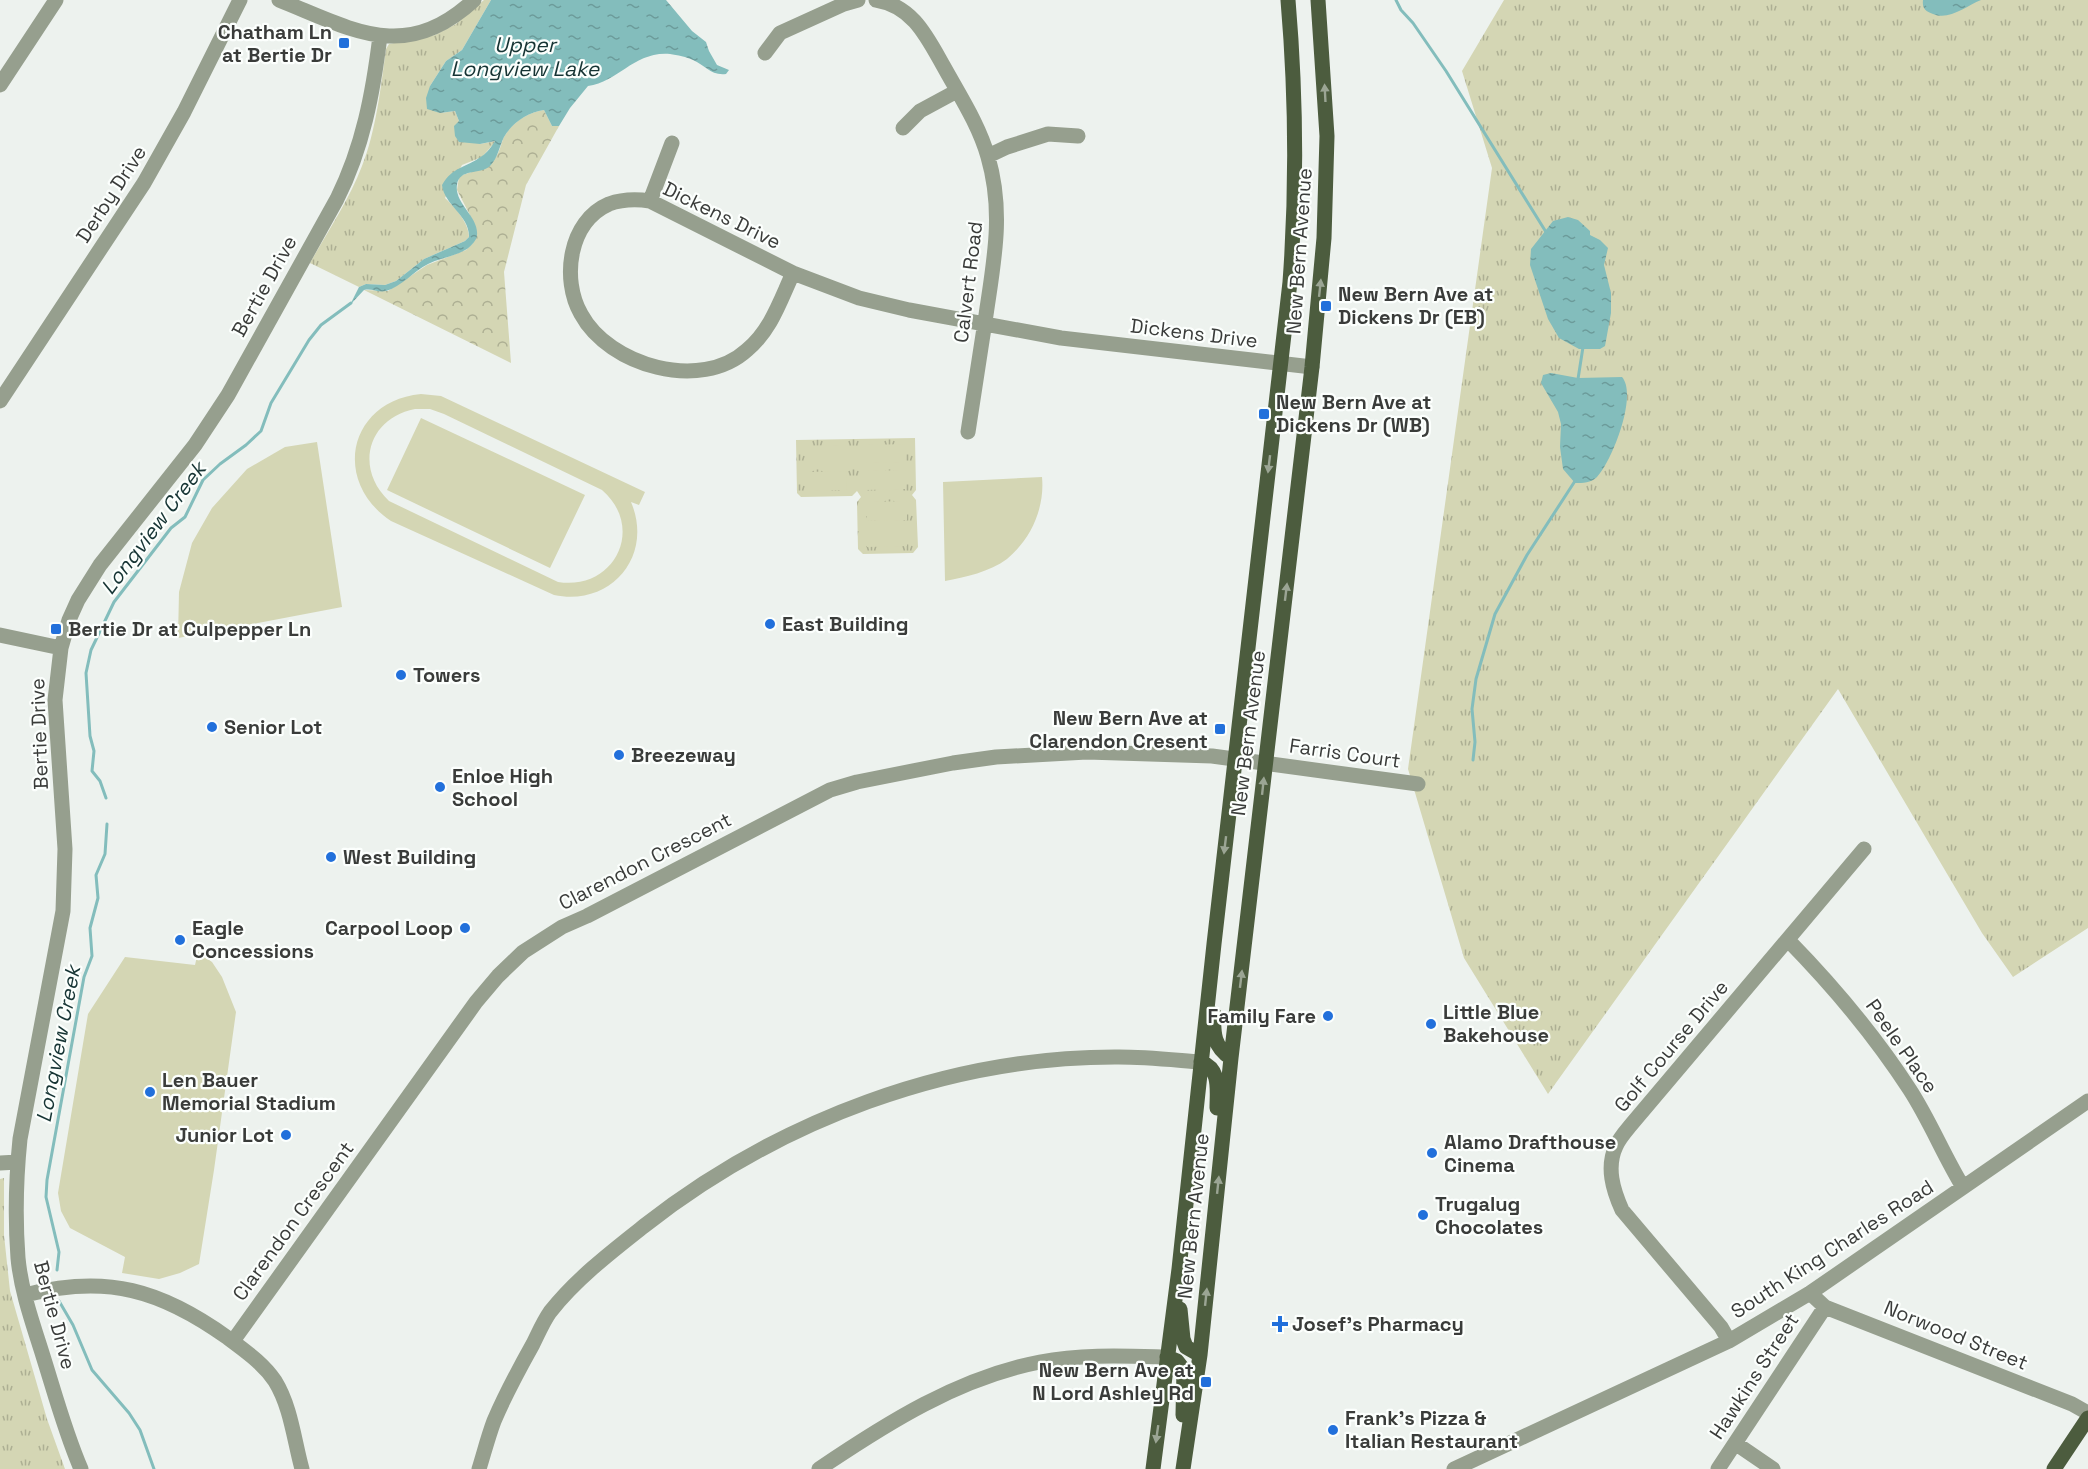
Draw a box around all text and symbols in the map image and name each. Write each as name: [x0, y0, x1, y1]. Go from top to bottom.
place label: Chatham Ln at Bertie Dr: [218, 19, 332, 68]
water label: Upper Longview Lake: [451, 31, 601, 82]
marker: Chatham Ln at Bertie Dr: [337, 36, 351, 50]
one-way arrow: [1320, 84, 1329, 103]
street label: Derby Drive: [70, 140, 152, 248]
street label: New Bern Avenue: [1280, 167, 1318, 335]
street label: Dickens Drive: [659, 175, 785, 255]
street label: Calvert Road: [948, 220, 988, 344]
street label: Bertie Drive: [226, 231, 302, 341]
one-way arrow: [1315, 278, 1325, 297]
place label: New Bern Ave at Dickens Dr (EB): [1338, 281, 1493, 330]
marker: New Bern Ave at Dickens Dr (EB): [1319, 299, 1333, 313]
street label: Dickens Drive: [1129, 312, 1259, 354]
place label: New Bern Ave at Dickens Dr (WB): [1276, 389, 1431, 438]
marker: New Bern Ave at Dickens Dr (WB): [1257, 407, 1271, 421]
water label: Longview Creek: [94, 454, 213, 600]
one-way arrow: [1264, 455, 1274, 474]
one-way arrow: [1281, 582, 1291, 601]
place label: East Building: [782, 611, 908, 637]
place label: Bertie Dr at Culpepper Ln: [68, 616, 311, 642]
marker: East Building: [763, 617, 777, 631]
marker: Bertie Dr at Culpepper Ln: [49, 622, 63, 636]
street label: New Bern Avenue: [1225, 649, 1271, 817]
place label: Towers: [413, 662, 480, 688]
marker: Towers: [394, 668, 408, 682]
street label: Bertie Drive: [24, 678, 54, 790]
place label: New Bern Ave at Clarendon Cresent: [1029, 705, 1208, 754]
place label: Senior Lot: [224, 714, 322, 740]
marker: Senior Lot: [205, 720, 219, 734]
marker: New Bern Ave at Clarendon Cresent: [1213, 722, 1227, 736]
street label: Farris Court: [1288, 732, 1402, 774]
place label: Breezeway: [631, 742, 736, 768]
marker: Breezeway: [612, 748, 626, 762]
place label: Enloe High School: [452, 763, 553, 812]
one-way arrow: [1259, 776, 1268, 795]
marker: Enloe High School: [433, 780, 447, 794]
street label: Clarendon Crescent: [554, 806, 736, 916]
one-way arrow: [1220, 836, 1230, 855]
place label: West Building: [343, 844, 476, 870]
marker: West Building: [324, 850, 338, 864]
place label: Eagle Concessions: [192, 915, 314, 964]
place label: Carpool Loop: [325, 915, 453, 941]
marker: Carpool Loop: [458, 921, 472, 935]
marker: Eagle Concessions: [173, 933, 187, 947]
water label: Longview Creek: [30, 961, 87, 1125]
one-way arrow: [1236, 970, 1246, 989]
street label: Golf Course Drive: [1608, 975, 1734, 1117]
street label: Peele Place: [1860, 994, 1944, 1098]
place label: Little Blue Bakehouse: [1443, 999, 1549, 1048]
place label: Family Fare: [1208, 1003, 1316, 1029]
marker: Family Fare: [1321, 1009, 1335, 1023]
marker: Little Blue Bakehouse: [1424, 1017, 1438, 1031]
place label: Len Bauer Memorial Stadium: [162, 1067, 336, 1116]
marker: Len Bauer Memorial Stadium: [143, 1085, 157, 1099]
place label: Junior Lot: [175, 1122, 274, 1148]
marker: Junior Lot: [279, 1128, 293, 1142]
place label: Alamo Drafthouse Cinema: [1444, 1129, 1616, 1178]
street label: New Bern Avenue: [1171, 1132, 1215, 1300]
street label: Clarendon Crescent: [226, 1136, 360, 1306]
marker: Alamo Drafthouse Cinema: [1425, 1146, 1439, 1160]
street label: South King Charles Road: [1726, 1174, 1938, 1324]
one-way arrow: [1213, 1176, 1223, 1195]
place label: Trugalug Chocolates: [1435, 1191, 1543, 1240]
marker: Trugalug Chocolates: [1416, 1208, 1430, 1222]
street label: Bertie Drive: [28, 1258, 82, 1372]
one-way arrow: [1201, 1287, 1211, 1306]
street label: Norwood Street: [1880, 1294, 2032, 1376]
street label: Hawkins Street: [1704, 1308, 1804, 1444]
place label: Josef's Pharmacy: [1292, 1311, 1464, 1337]
marker: Josef's Pharmacy: [1273, 1317, 1287, 1331]
place label: New Bern Ave at N Lord Ashley Rd: [1032, 1357, 1194, 1406]
marker: New Bern Ave at N Lord Ashley Rd: [1199, 1375, 1213, 1389]
place label: Frank's Pizza & Italian Restaurant: [1345, 1405, 1518, 1454]
marker: Frank's Pizza & Italian Restaurant: [1326, 1423, 1340, 1437]
one-way arrow: [1153, 1424, 1162, 1443]

